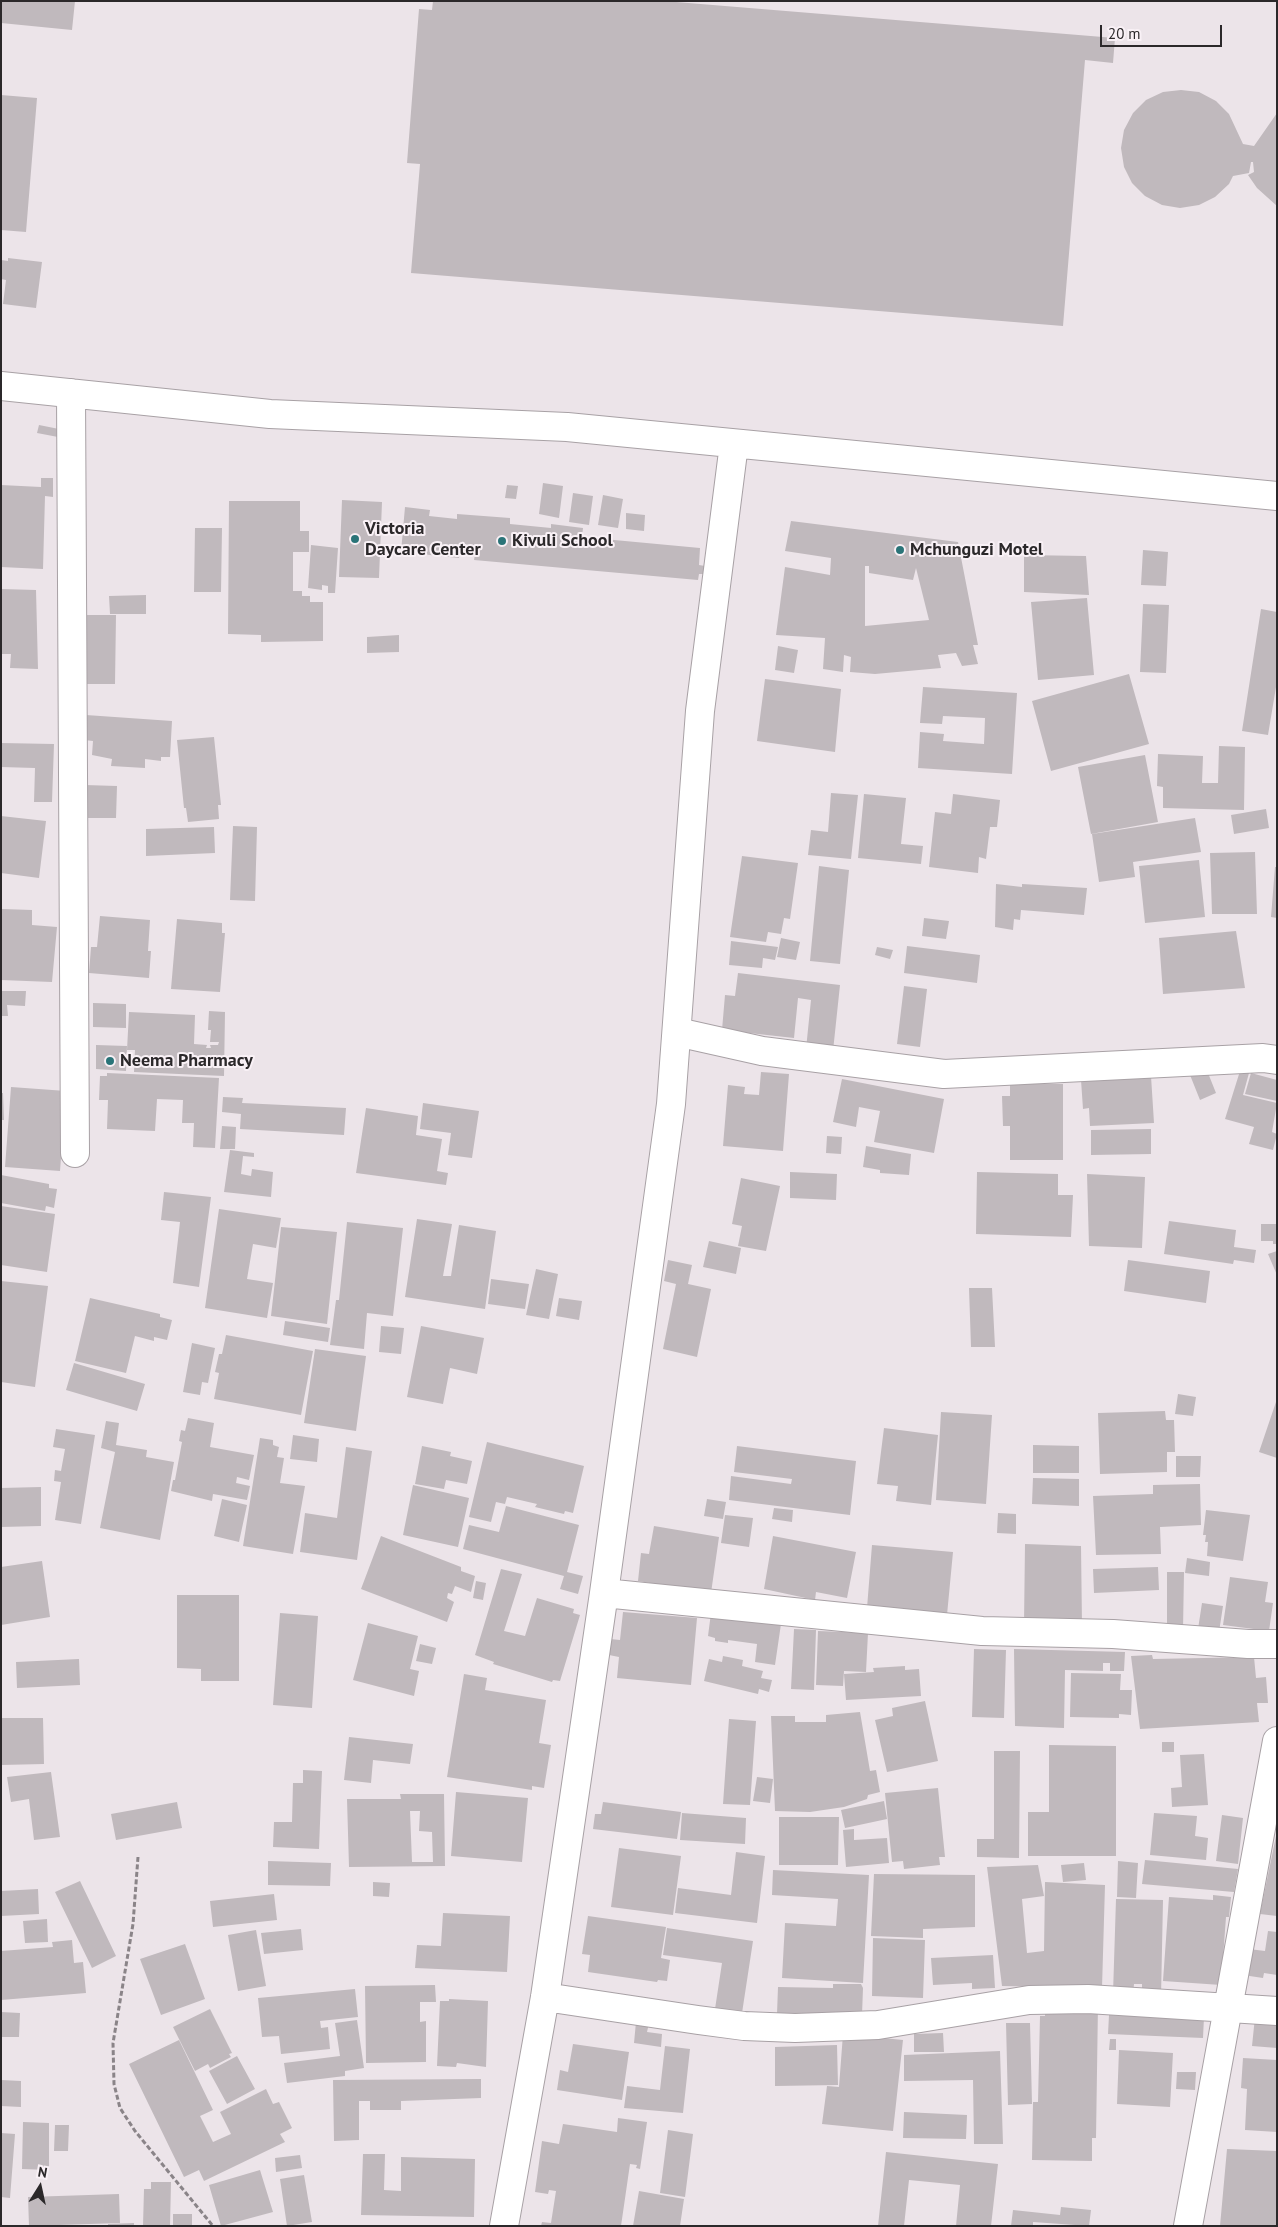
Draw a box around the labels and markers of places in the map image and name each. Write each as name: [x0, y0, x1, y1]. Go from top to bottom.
place label: Victoria Daycare Center: [365, 518, 481, 560]
place label: Kivuli School: [512, 530, 613, 552]
marker: Victoria Daycare Center: [349, 533, 361, 545]
marker: Kivuli School: [496, 535, 508, 547]
place label: Mchunguzi Motel: [910, 539, 1043, 561]
marker: Mchunguzi Motel: [894, 544, 906, 556]
place label: Neema Pharmacy: [120, 1050, 253, 1072]
marker: Neema Pharmacy: [104, 1055, 116, 1067]

